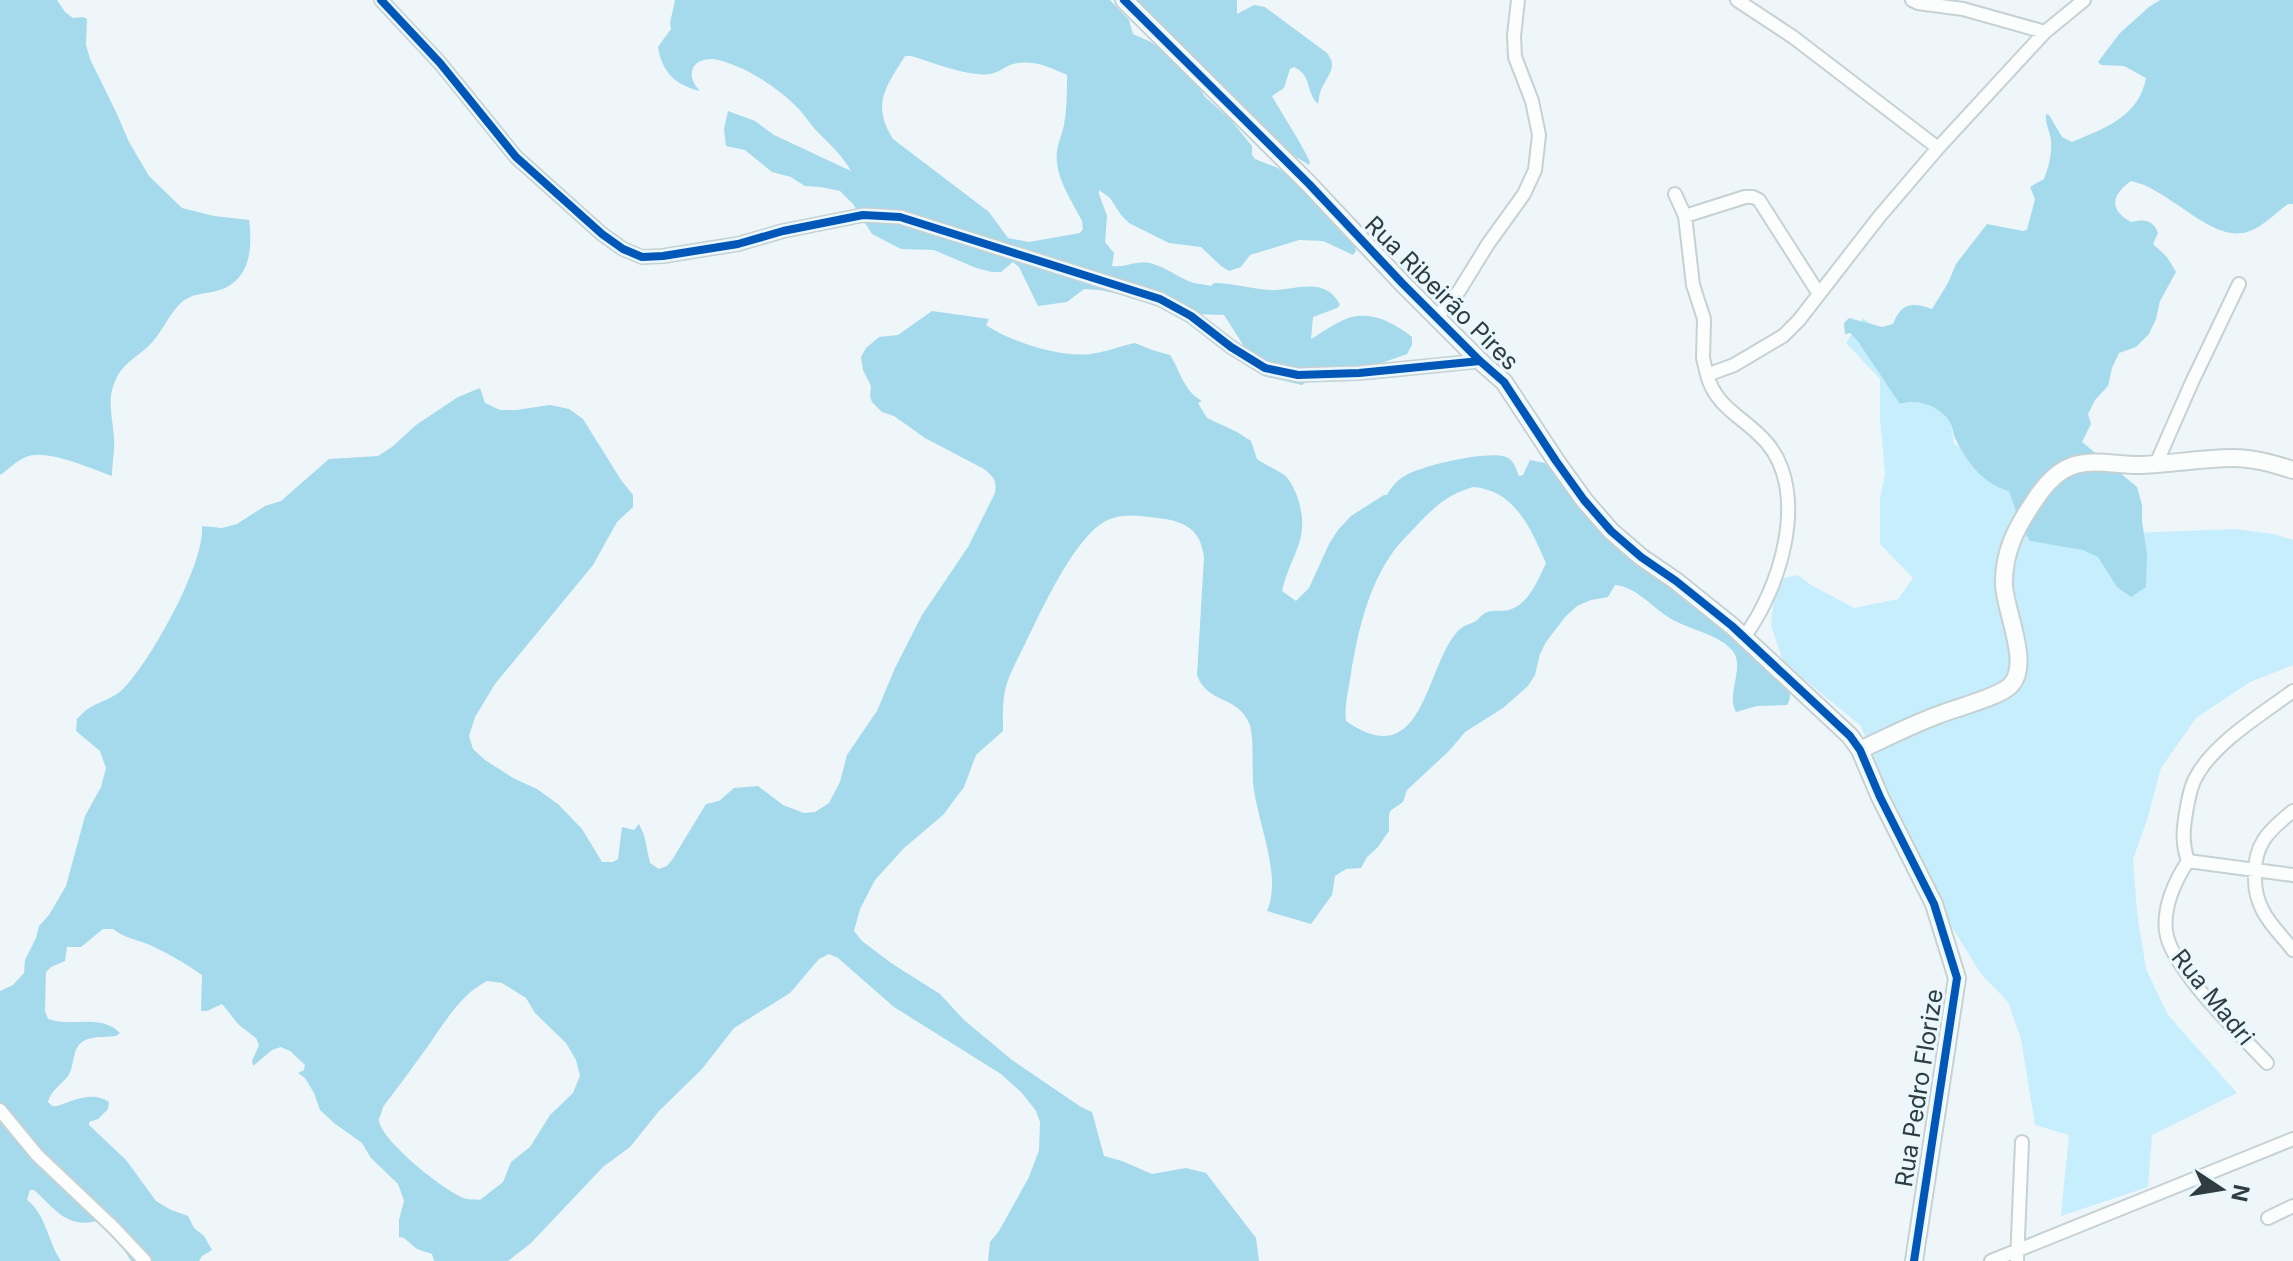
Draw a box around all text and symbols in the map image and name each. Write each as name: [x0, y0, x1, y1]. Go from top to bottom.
street label: Rua Ribeirão Pires: [1359, 210, 1525, 376]
street label: Rua Madri: [2166, 943, 2260, 1051]
street label: Rua Pedro Florize: [1889, 987, 1949, 1189]
north arrow: [2181, 1149, 2261, 1229]
text: N: [2226, 1182, 2255, 1204]

